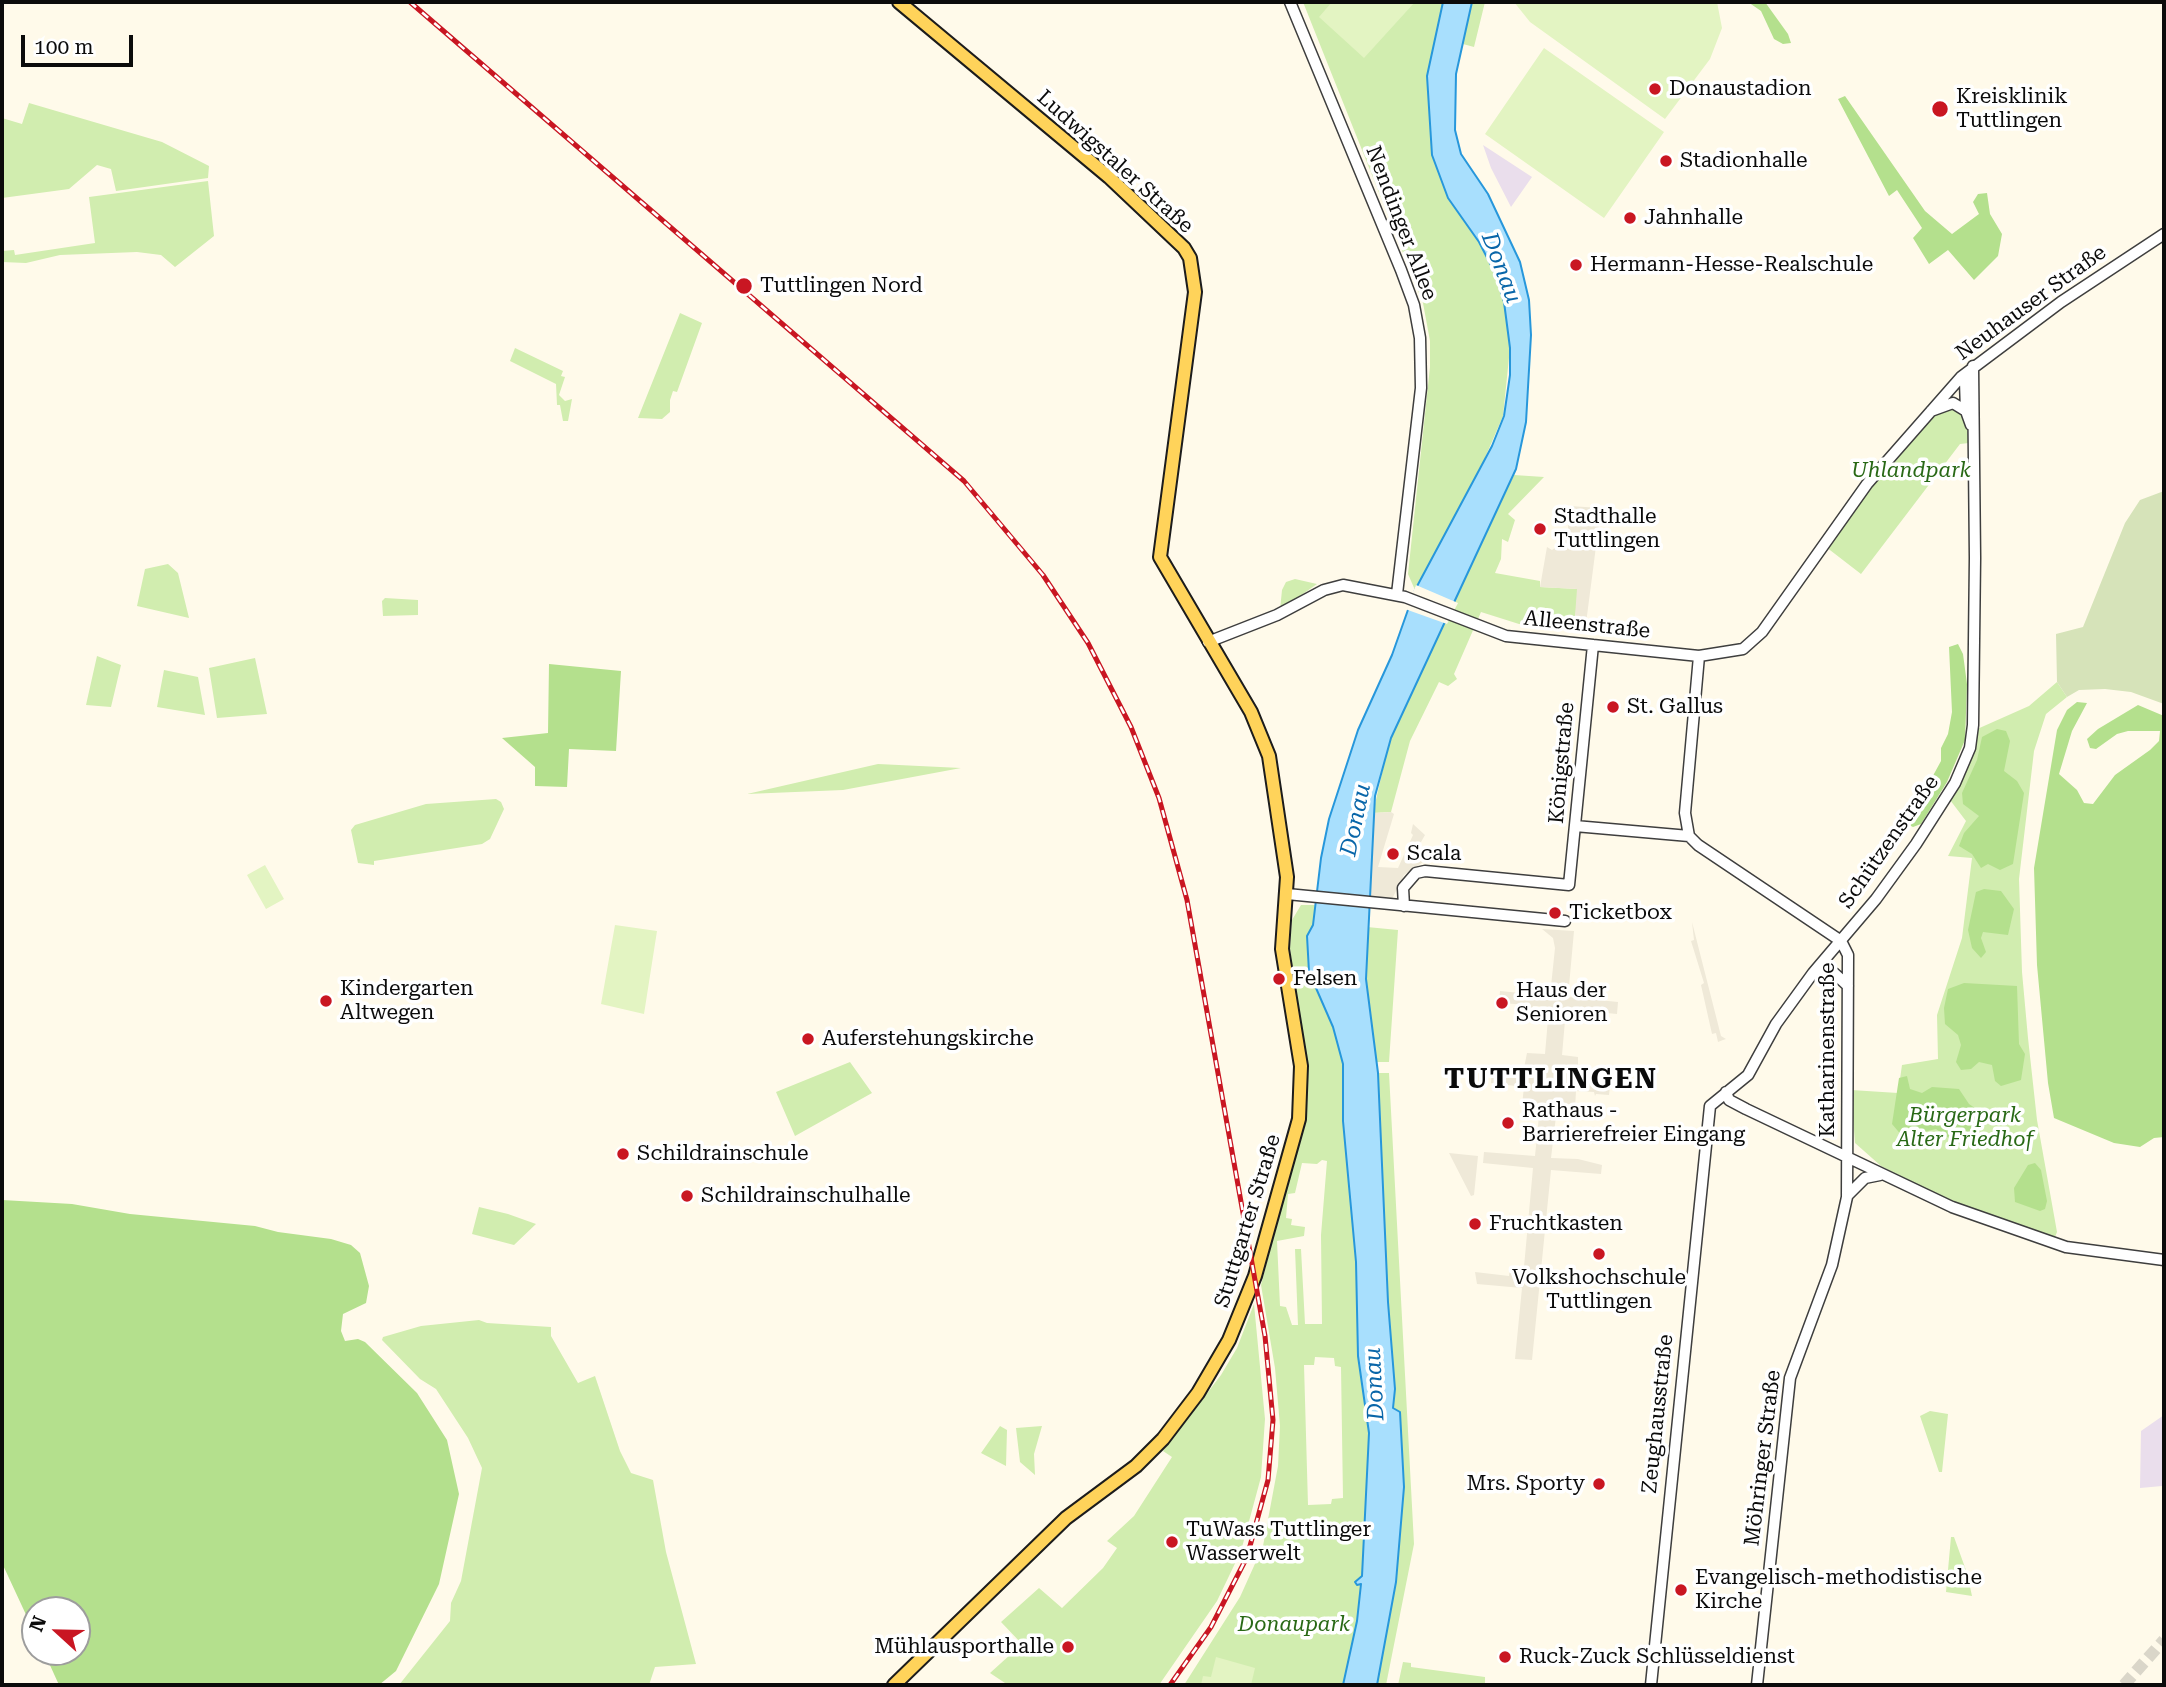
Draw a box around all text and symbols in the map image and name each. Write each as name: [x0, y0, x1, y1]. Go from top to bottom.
scale bar: [24, 21, 136, 65]
text: 100 m: [34, 35, 94, 59]
place label: Donaustadion: [1669, 76, 1812, 102]
marker: Donaustadion: [1647, 81, 1663, 97]
place label: Kreisklinik Tuttlingen: [1956, 84, 2068, 134]
street label: Ludwigstaler Straße: [1032, 85, 1198, 239]
marker: Kreisklinik Tuttlingen: [1930, 99, 1950, 119]
street label: Nendinger Allee: [1360, 142, 1442, 304]
place label: Stadionhalle: [1680, 148, 1808, 174]
marker: Stadionhalle: [1658, 153, 1674, 169]
place label: Jahnhalle: [1644, 205, 1743, 231]
marker: Jahnhalle: [1622, 210, 1638, 226]
water label: Donau: [1475, 229, 1527, 307]
street label: Neuhauser Straße: [1951, 240, 2111, 366]
place label: Hermann-Hesse-Realschule: [1590, 252, 1873, 278]
marker: Hermann-Hesse-Realschule: [1568, 257, 1584, 273]
place label: Tuttlingen Nord: [760, 273, 923, 299]
marker: Tuttlingen Nord: [734, 276, 754, 296]
park label: Uhlandpark: [1851, 458, 1971, 484]
place label: Stadthalle Tuttlingen: [1554, 504, 1660, 554]
marker: Stadthalle Tuttlingen: [1532, 521, 1548, 537]
street label: Alleenstraße: [1523, 606, 1651, 644]
place label: St. Gallus: [1627, 694, 1723, 720]
marker: St. Gallus: [1605, 699, 1621, 715]
street label: Königstraße: [1544, 701, 1580, 825]
street label: Schützenstraße: [1834, 771, 1944, 913]
water label: Donau: [1335, 781, 1377, 859]
place label: Scala: [1407, 841, 1461, 867]
marker: Scala: [1385, 846, 1401, 862]
place label: Ticketbox: [1569, 900, 1672, 926]
marker: Ticketbox: [1547, 905, 1563, 921]
street label: Katharinenstraße: [1815, 962, 1841, 1138]
place label: Felsen: [1293, 966, 1357, 992]
marker: Felsen: [1271, 971, 1287, 987]
place label: Kindergarten Altwegen: [340, 976, 473, 1026]
place label: Haus der Senioren: [1516, 978, 1608, 1028]
marker: Kindergarten Altwegen: [318, 993, 334, 1009]
marker: Haus der Senioren: [1494, 995, 1510, 1011]
place label: Auferstehungskirche: [822, 1026, 1034, 1052]
marker: Auferstehungskirche: [800, 1031, 816, 1047]
district label: TUTTLINGEN: [1445, 1063, 1657, 1097]
place label: Rathaus - Barrierefreier Eingang: [1522, 1098, 1745, 1148]
park label: Bürgerpark Alter Friedhof: [1897, 1103, 2033, 1153]
marker: Rathaus - Barrierefreier Eingang: [1500, 1115, 1516, 1131]
street label: Stuttgarter Straße: [1210, 1131, 1286, 1311]
place label: Schildrainschule: [637, 1141, 808, 1167]
marker: Schildrainschule: [615, 1146, 631, 1162]
place label: Schildrainschulhalle: [701, 1183, 910, 1209]
marker: Schildrainschulhalle: [679, 1188, 695, 1204]
place label: Fruchtkasten: [1489, 1211, 1623, 1237]
marker: Fruchtkasten: [1467, 1216, 1483, 1232]
marker: Volkshochschule Tuttlingen: [1591, 1246, 1607, 1262]
place label: Volkshochschule Tuttlingen: [1512, 1265, 1686, 1315]
street label: Zeughausstraße: [1637, 1333, 1679, 1495]
water label: Donau: [1359, 1347, 1391, 1421]
street label: Möhringer Straße: [1740, 1368, 1786, 1548]
place label: Mrs. Sporty: [1467, 1471, 1585, 1497]
marker: Mrs. Sporty: [1591, 1476, 1607, 1492]
place label: TuWass Tuttlinger Wasserwelt: [1186, 1517, 1371, 1567]
marker: TuWass Tuttlinger Wasserwelt: [1164, 1534, 1180, 1550]
place label: Evangelisch-methodistische Kirche: [1695, 1565, 1982, 1615]
marker: Evangelisch-methodistische Kirche: [1673, 1582, 1689, 1598]
north arrow: [21, 1596, 91, 1666]
park label: Donaupark: [1238, 1612, 1350, 1638]
text: N: [25, 1613, 51, 1635]
place label: Mühlausporthalle: [874, 1634, 1054, 1660]
marker: Mühlausporthalle: [1060, 1639, 1076, 1655]
place label: Ruck-Zuck Schlüsseldienst: [1519, 1644, 1795, 1670]
marker: Ruck-Zuck Schlüsseldienst: [1497, 1649, 1513, 1665]

